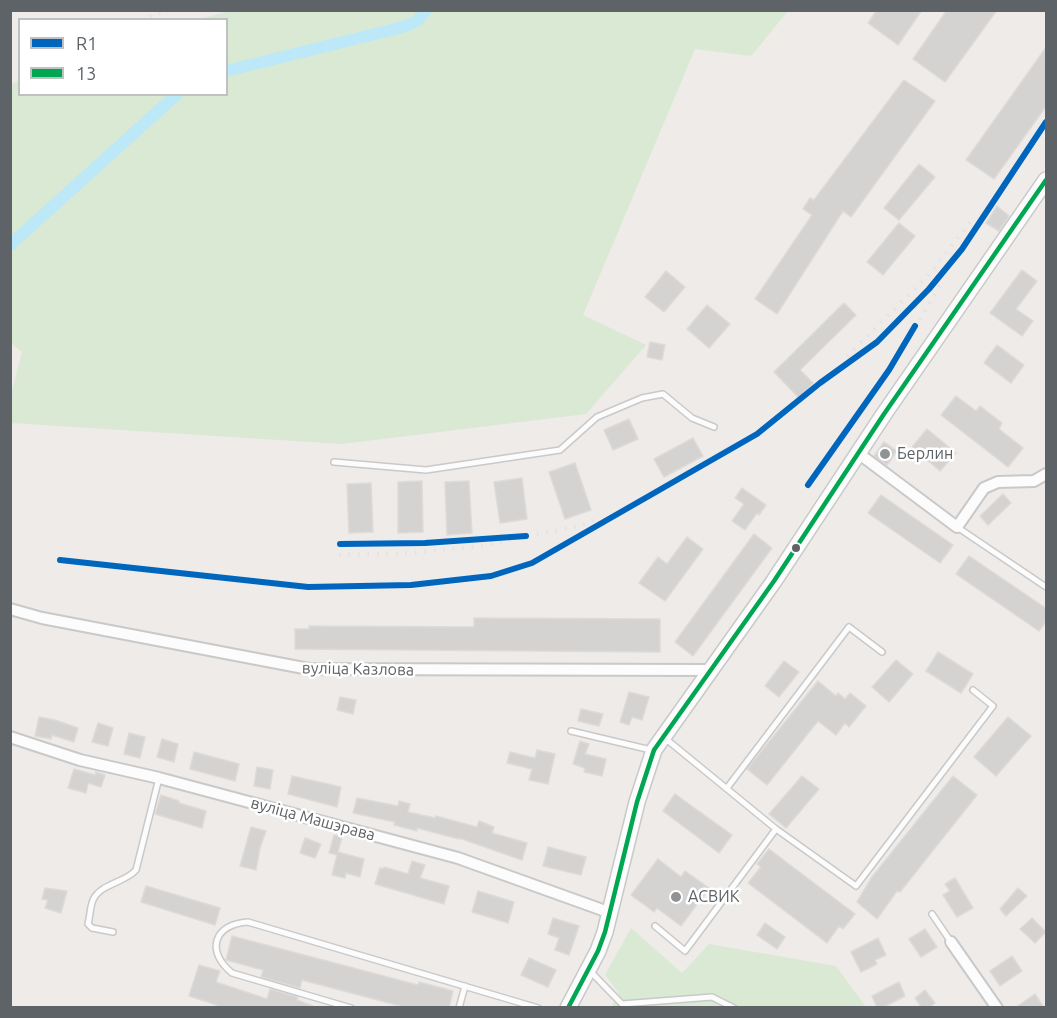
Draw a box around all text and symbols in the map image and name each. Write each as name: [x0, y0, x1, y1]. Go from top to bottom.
legend: [18, 18, 228, 96]
text: R1: [76, 33, 97, 53]
text: 13: [76, 63, 96, 83]
place label: Берлин: [897, 444, 953, 464]
marker: Берлин: [878, 447, 892, 461]
unlabelled marker: [790, 542, 802, 554]
street label: вуліца Казлова: [302, 658, 414, 680]
street label: вуліца Машэрава: [249, 793, 377, 845]
place label: АСВИК: [688, 887, 739, 907]
marker: АСВИК: [669, 890, 683, 904]

